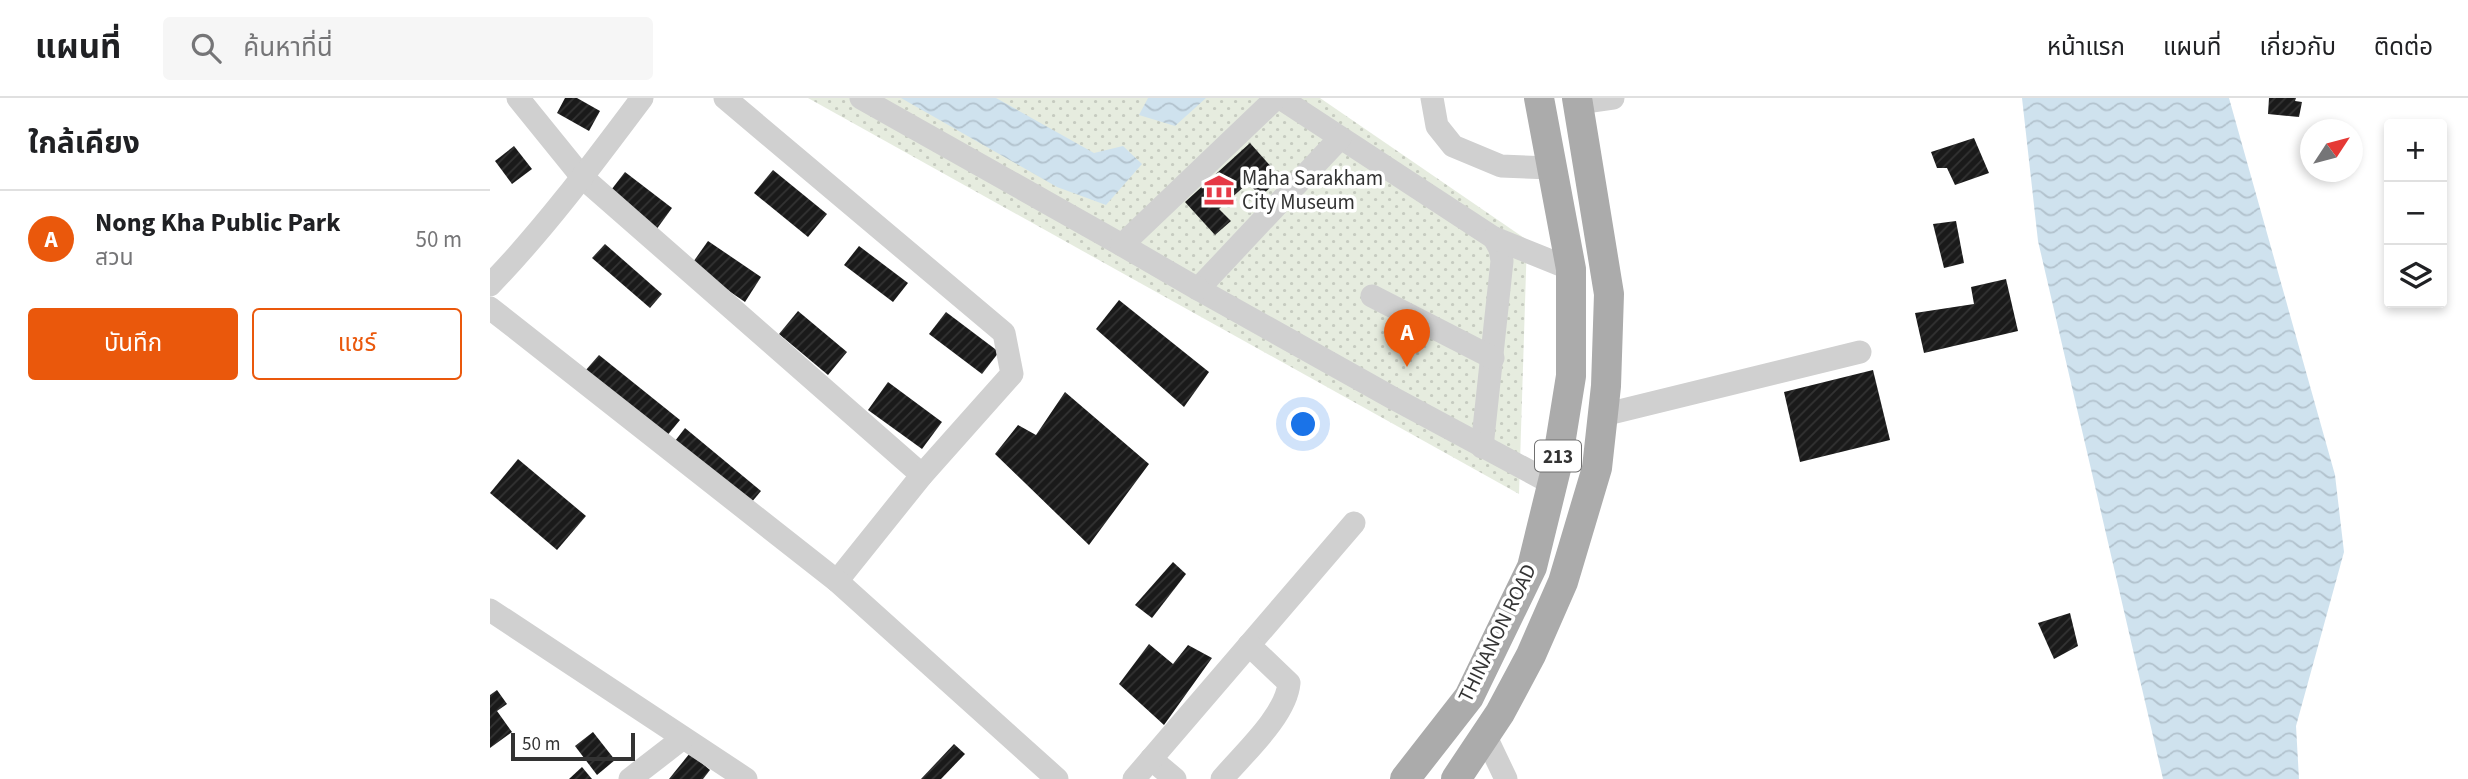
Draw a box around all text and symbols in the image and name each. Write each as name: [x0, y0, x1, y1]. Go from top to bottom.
search box: [163, 17, 653, 80]
text: แผนที่: [35, 24, 121, 71]
icon: search: [187, 29, 225, 67]
text: ค้นหาที่นี่: [243, 29, 333, 66]
text: หน้าแรก: [2047, 30, 2125, 65]
text: แผนที่: [2163, 30, 2221, 65]
text: เกี่ยวกับ: [2259, 30, 2336, 65]
text: ติดต่อ: [2374, 30, 2433, 65]
north arrow: [2300, 119, 2363, 182]
map controls: [2384, 119, 2447, 308]
button: +: [2384, 119, 2447, 182]
text: ใกล้เคียง: [28, 122, 140, 165]
place label: Maha Sarakham City Museum: [1242, 163, 1383, 217]
museum icon: Maha Sarakham City Museum: [1202, 173, 1236, 207]
button: −: [2384, 182, 2447, 245]
text: Nong Kha Public Park: [95, 204, 340, 241]
text: A: [44, 223, 58, 256]
text: 50 m: [415, 223, 462, 256]
text: สวน: [95, 241, 134, 274]
button: layers: [2384, 245, 2447, 308]
button: บันทึก: [28, 308, 238, 380]
button: แชร์: [252, 308, 462, 380]
pin: A: [1384, 309, 1430, 367]
your location: [1286, 407, 1320, 441]
road number: 213: [1535, 440, 1581, 472]
street label: THINANON ROAD: [1450, 559, 1544, 707]
scale bar: [511, 730, 635, 762]
text: 50 m: [522, 731, 560, 758]

